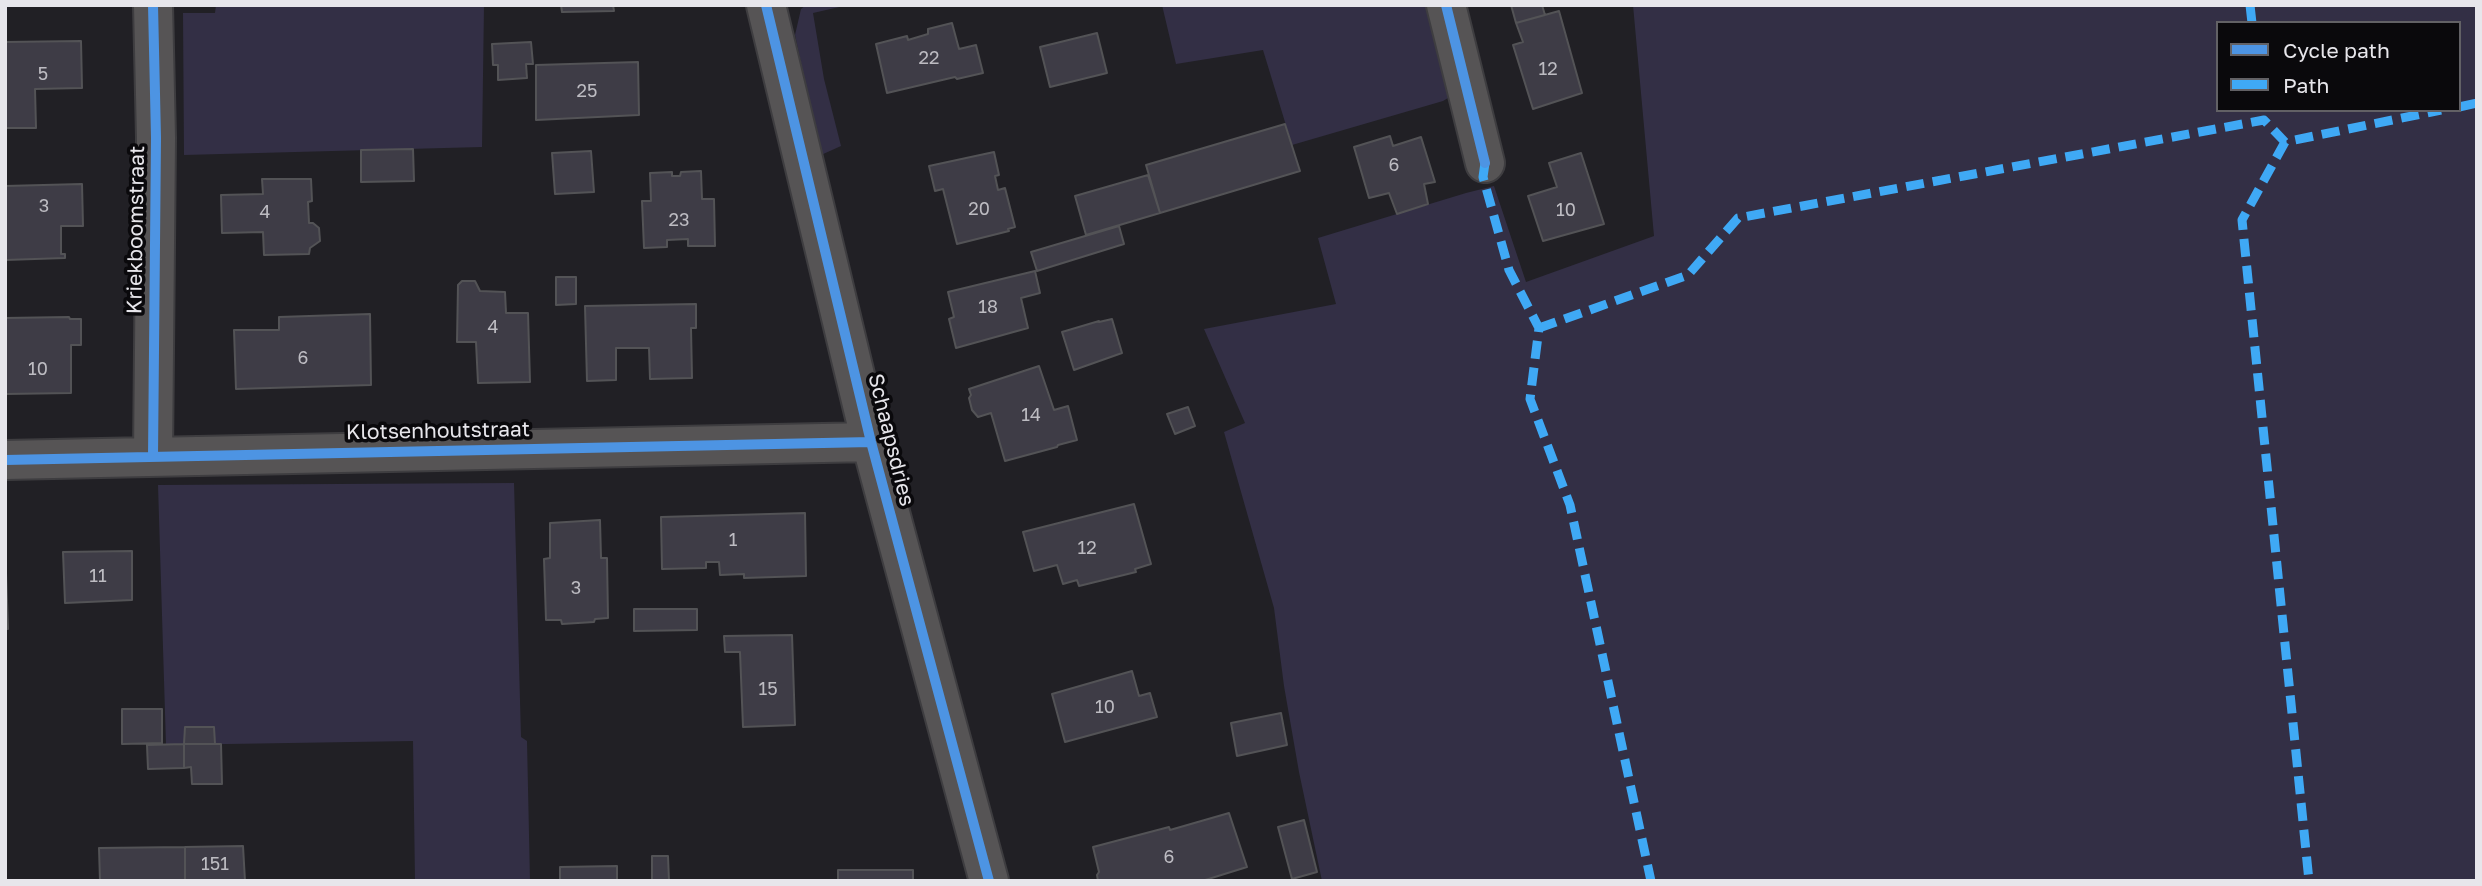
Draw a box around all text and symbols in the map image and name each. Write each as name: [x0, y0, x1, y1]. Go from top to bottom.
legend: [2216, 21, 2461, 112]
text: Cycle path: [2283, 37, 2390, 63]
house number: 22: [919, 47, 939, 69]
house number: 12: [1538, 58, 1558, 80]
house number: 5: [38, 63, 48, 85]
text: Path: [2283, 72, 2330, 98]
house number: 25: [577, 80, 597, 102]
street label: Kriekboomstraat: [122, 146, 150, 314]
house number: 6: [1389, 154, 1399, 176]
house number: 3: [39, 195, 49, 217]
house number: 20: [968, 198, 990, 220]
house number: 10: [1556, 199, 1576, 221]
house number: 4: [260, 201, 270, 223]
house number: 23: [669, 209, 689, 231]
house number: 18: [978, 296, 998, 318]
house number: 4: [488, 316, 498, 338]
house number: 6: [298, 347, 308, 369]
house number: 10: [28, 358, 48, 380]
street label: Schaapsdries: [862, 371, 920, 509]
house number: 14: [1021, 404, 1041, 426]
street label: Klotsenhoutstraat: [346, 417, 530, 445]
house number: 1: [729, 529, 737, 551]
house number: 12: [1077, 537, 1097, 559]
house number: 11: [89, 565, 107, 587]
house number: 3: [571, 577, 581, 599]
house number: 15: [758, 678, 778, 700]
house number: 10: [1095, 696, 1115, 718]
house number: 6: [1164, 846, 1174, 868]
house number: 151: [201, 853, 229, 875]

